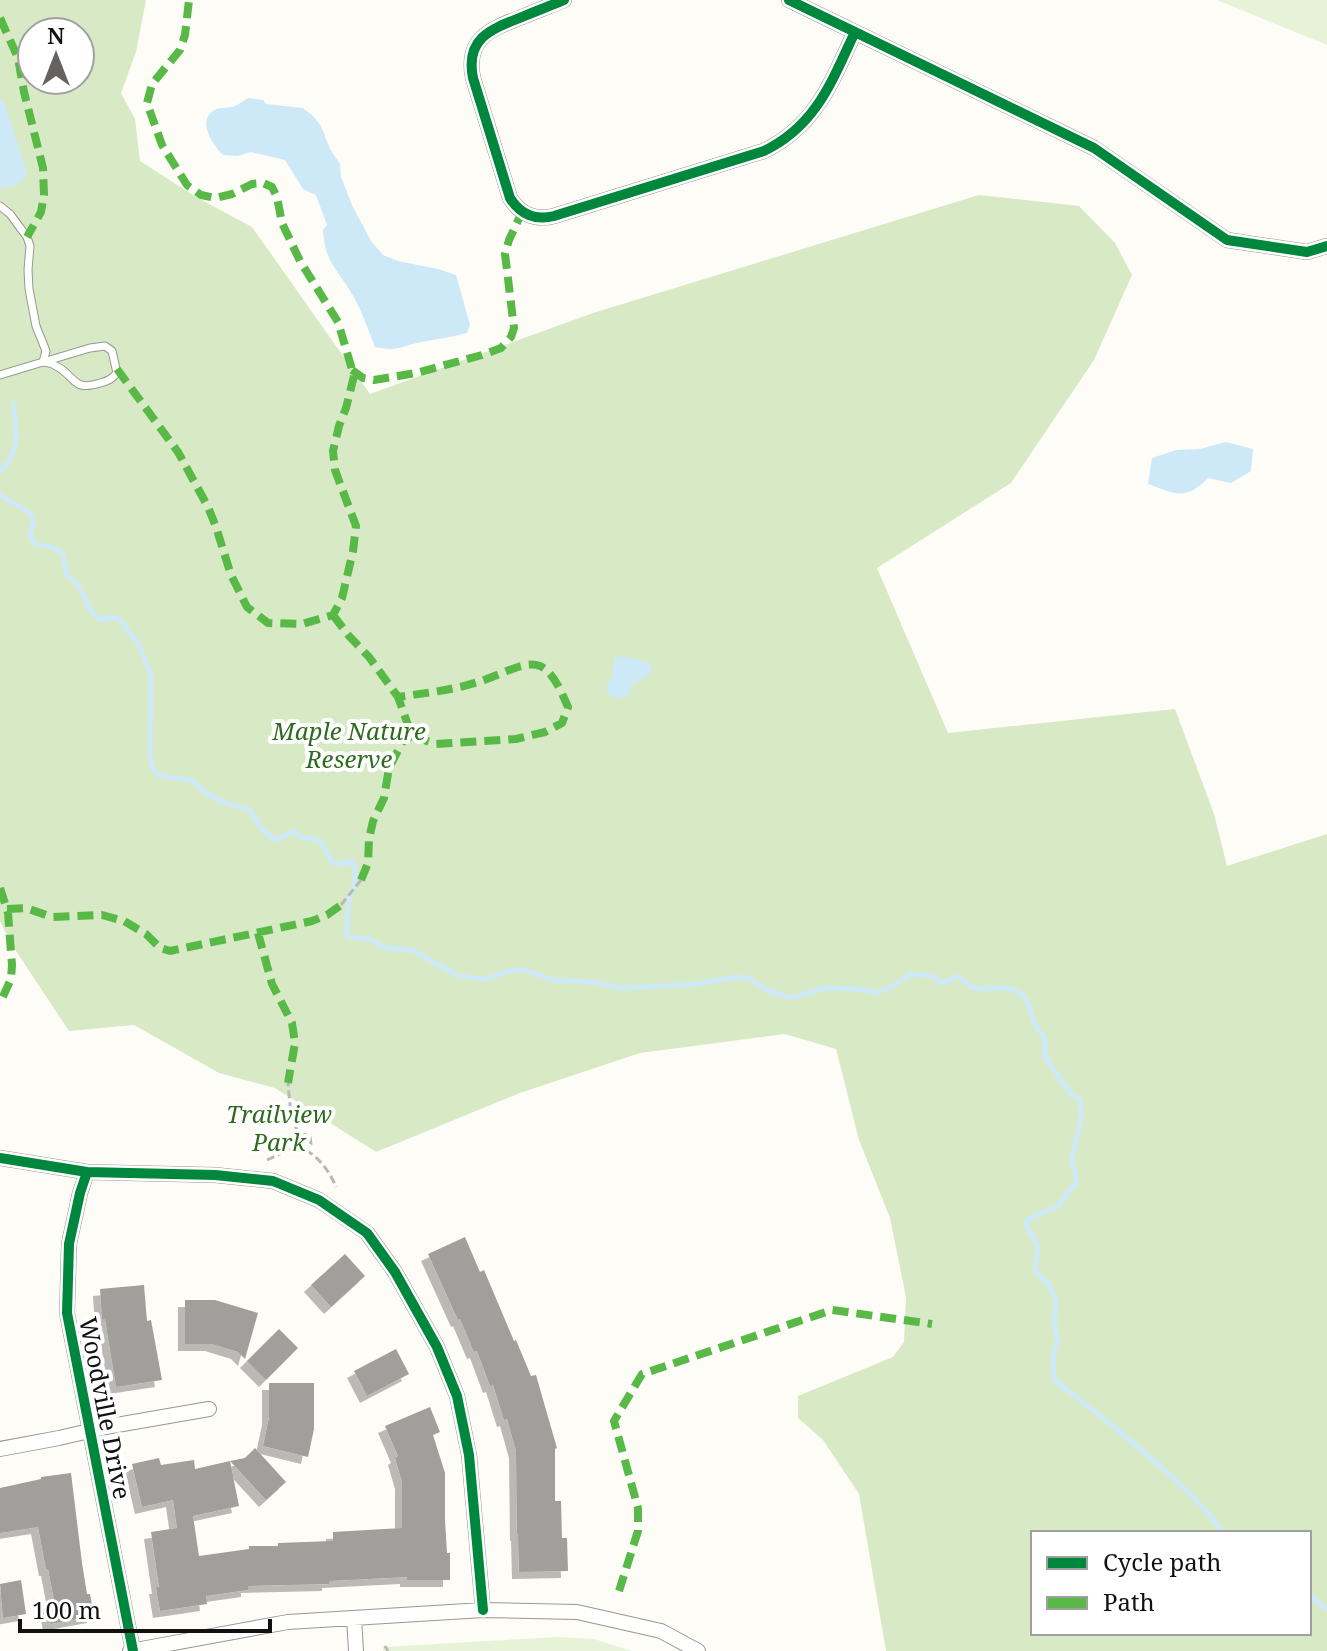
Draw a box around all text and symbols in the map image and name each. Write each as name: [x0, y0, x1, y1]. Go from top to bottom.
north arrow: [16, 16, 96, 96]
text: N: [47, 20, 65, 50]
park label: Maple Nature Reserve: [271, 714, 426, 775]
park label: Trailview Park: [226, 1097, 332, 1158]
street label: Woodville Drive: [72, 1314, 140, 1502]
legend: [1031, 1531, 1311, 1635]
text: Cycle path: [1103, 1545, 1222, 1578]
scale bar: [20, 1583, 270, 1633]
text: Path: [1103, 1585, 1155, 1618]
text: 100 m: [32, 1593, 101, 1626]

